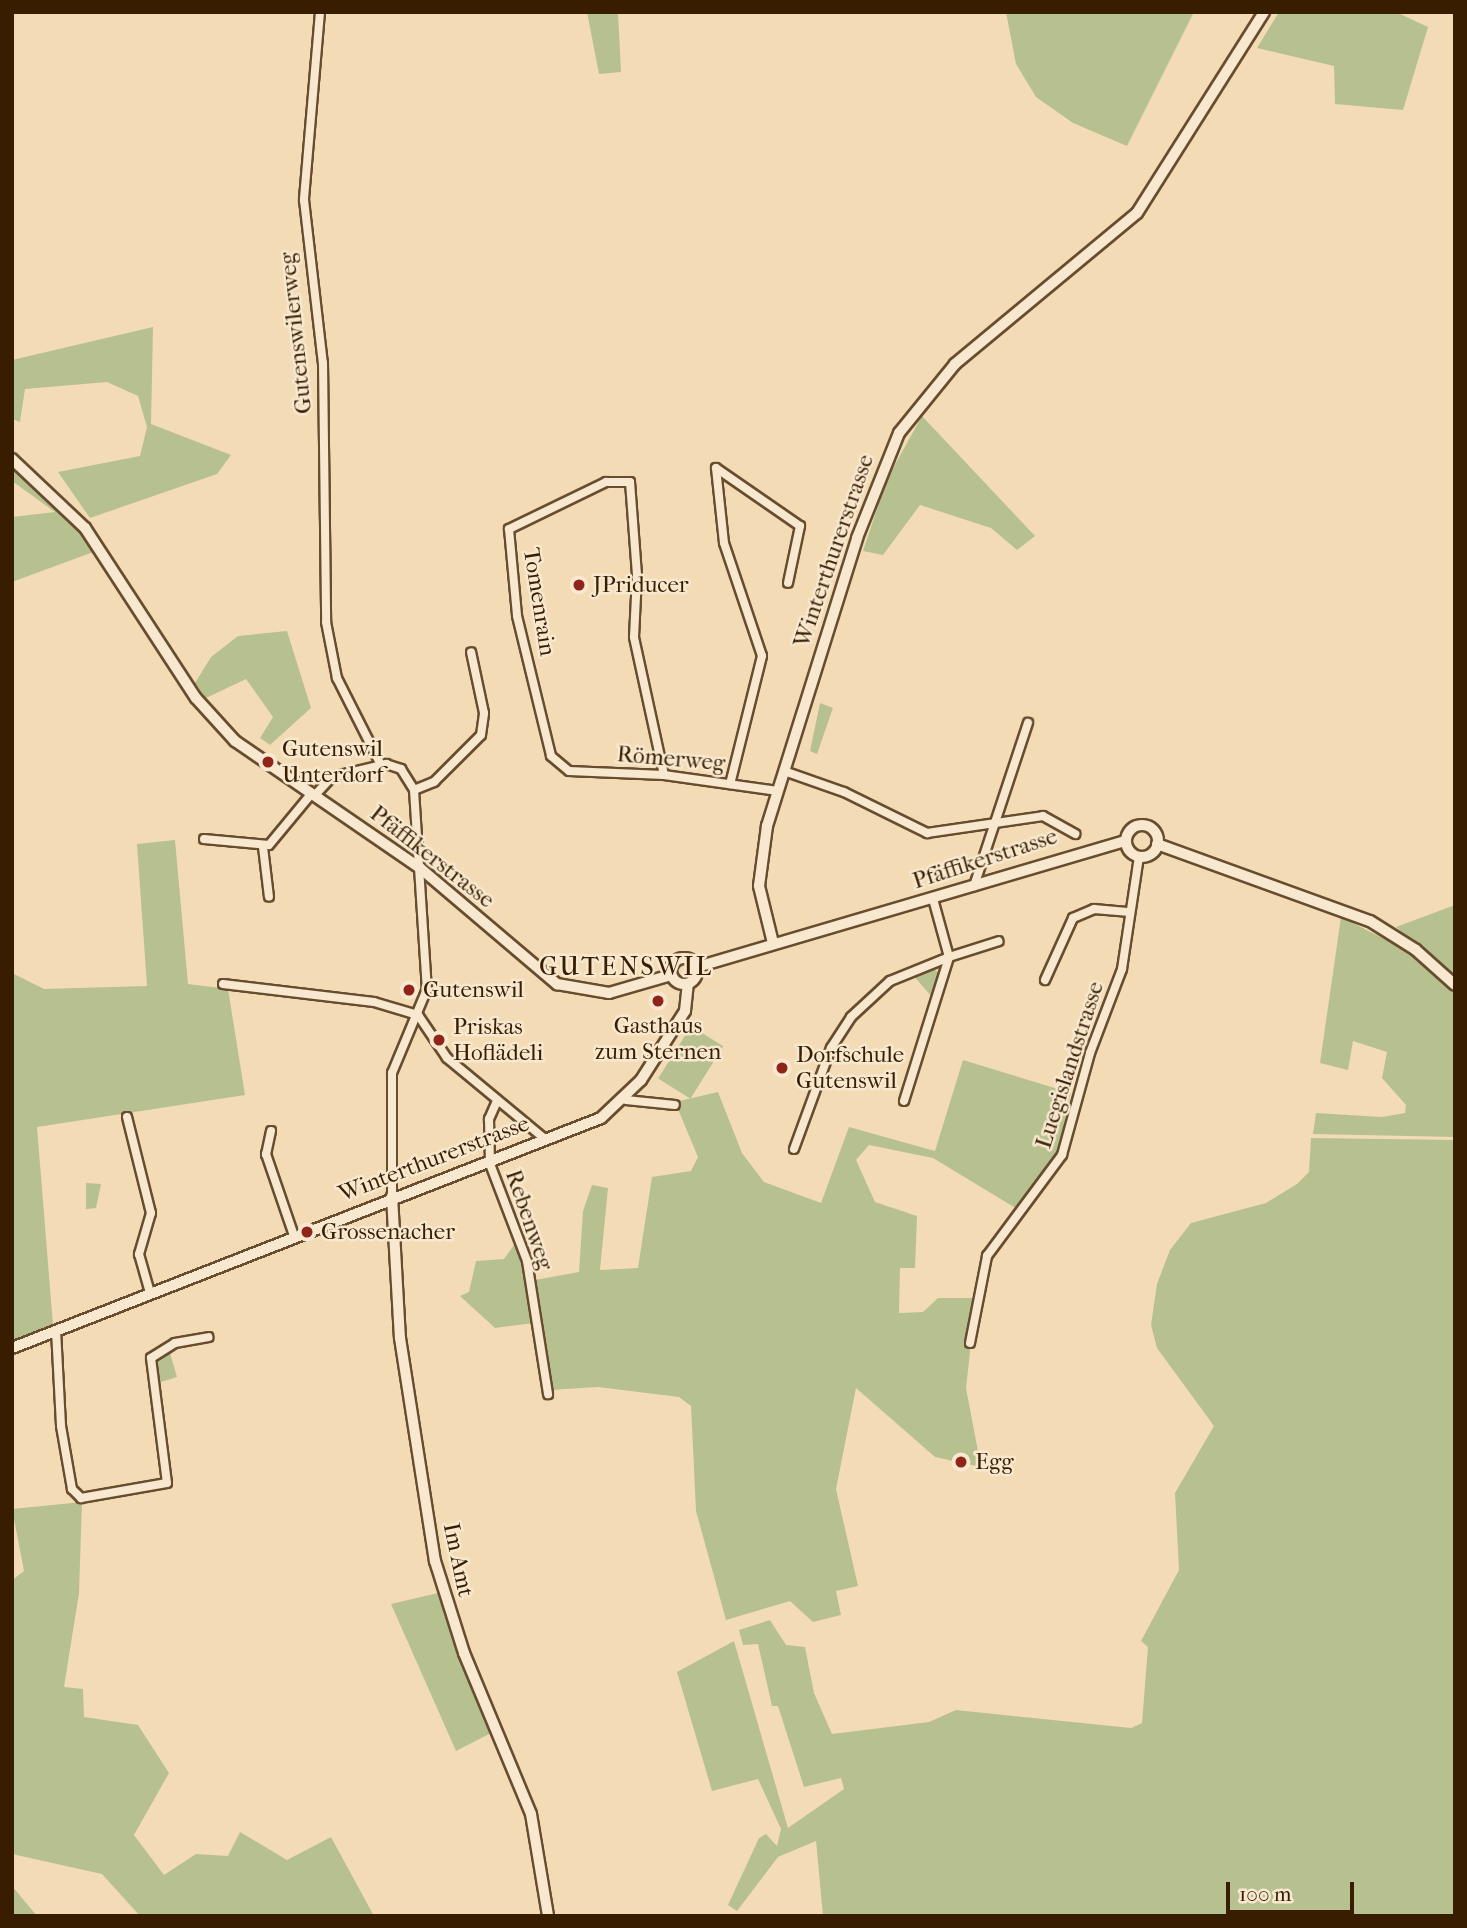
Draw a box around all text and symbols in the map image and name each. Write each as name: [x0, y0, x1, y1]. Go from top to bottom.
street label: Gutenswilerweg: [274, 251, 318, 415]
street label: Winterthurerstrasse: [788, 451, 880, 651]
street label: Tomenrain: [517, 546, 561, 658]
place label: JPriducer: [593, 571, 689, 599]
marker: JPriducer: [571, 577, 587, 593]
place label: Gutenswil Unterdorf: [282, 735, 384, 789]
street label: Römerweg: [616, 741, 726, 777]
marker: Gutenswil Unterdorf: [260, 754, 276, 770]
street label: Pfäffikerstrasse: [364, 800, 500, 914]
street label: Pfäffikerstrasse: [909, 823, 1061, 895]
district label: GUTENSWIL: [540, 951, 712, 983]
place label: Gutenswil: [423, 976, 524, 1004]
street label: Luegislandstrasse: [1030, 978, 1110, 1152]
marker: Gutenswil: [401, 982, 417, 998]
marker: Gasthaus zum Sternen: [650, 993, 666, 1009]
place label: Gasthaus zum Sternen: [595, 1012, 721, 1066]
place label: Priskas Hoflädeli: [453, 1013, 543, 1067]
marker: Priskas Hoflädeli: [431, 1032, 447, 1048]
place label: Dorfschule Gutenswil: [796, 1041, 904, 1095]
marker: Dorfschule Gutenswil: [774, 1060, 790, 1076]
street label: Winterthurerstrasse: [335, 1110, 533, 1208]
street label: Rebenweg: [499, 1166, 559, 1274]
place label: Grossenacher: [321, 1218, 455, 1246]
marker: Grossenacher: [299, 1224, 315, 1240]
place label: Egg: [975, 1448, 1014, 1476]
marker: Egg: [953, 1454, 969, 1470]
street label: Im Amt: [437, 1520, 479, 1600]
scale bar: [1229, 1868, 1357, 1912]
text: 100 m: [1239, 1882, 1292, 1906]

